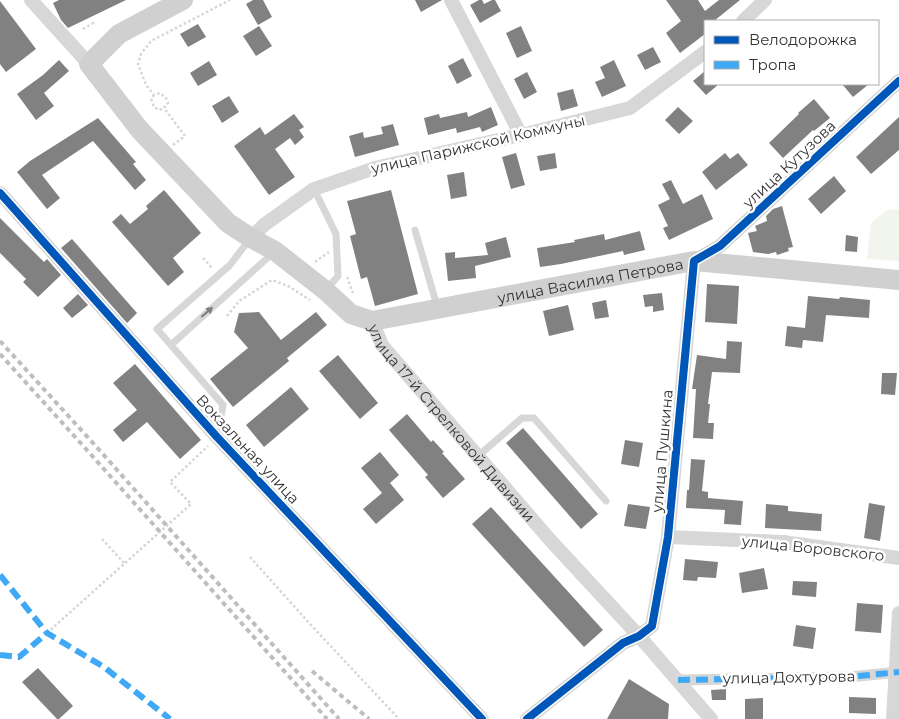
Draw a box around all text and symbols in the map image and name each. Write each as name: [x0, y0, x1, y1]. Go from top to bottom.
legend: [704, 20, 879, 85]
text: Велодорожка: [749, 30, 857, 49]
text: Тропа: [749, 55, 796, 74]
street label: улица Парижской Коммуны: [368, 110, 587, 178]
street label: улица Кутузова: [738, 116, 839, 213]
street label: улица Василия Петрова: [495, 254, 685, 307]
one-way arrow: [201, 307, 214, 318]
street label: улица 17-й Стрелковой Дивизии: [364, 320, 539, 525]
street label: улица Пушкина: [647, 389, 677, 514]
street label: Вокзальная улица: [192, 390, 304, 508]
street label: улица Воровского: [740, 531, 885, 565]
street label: улица Дохтурова: [722, 666, 855, 688]

